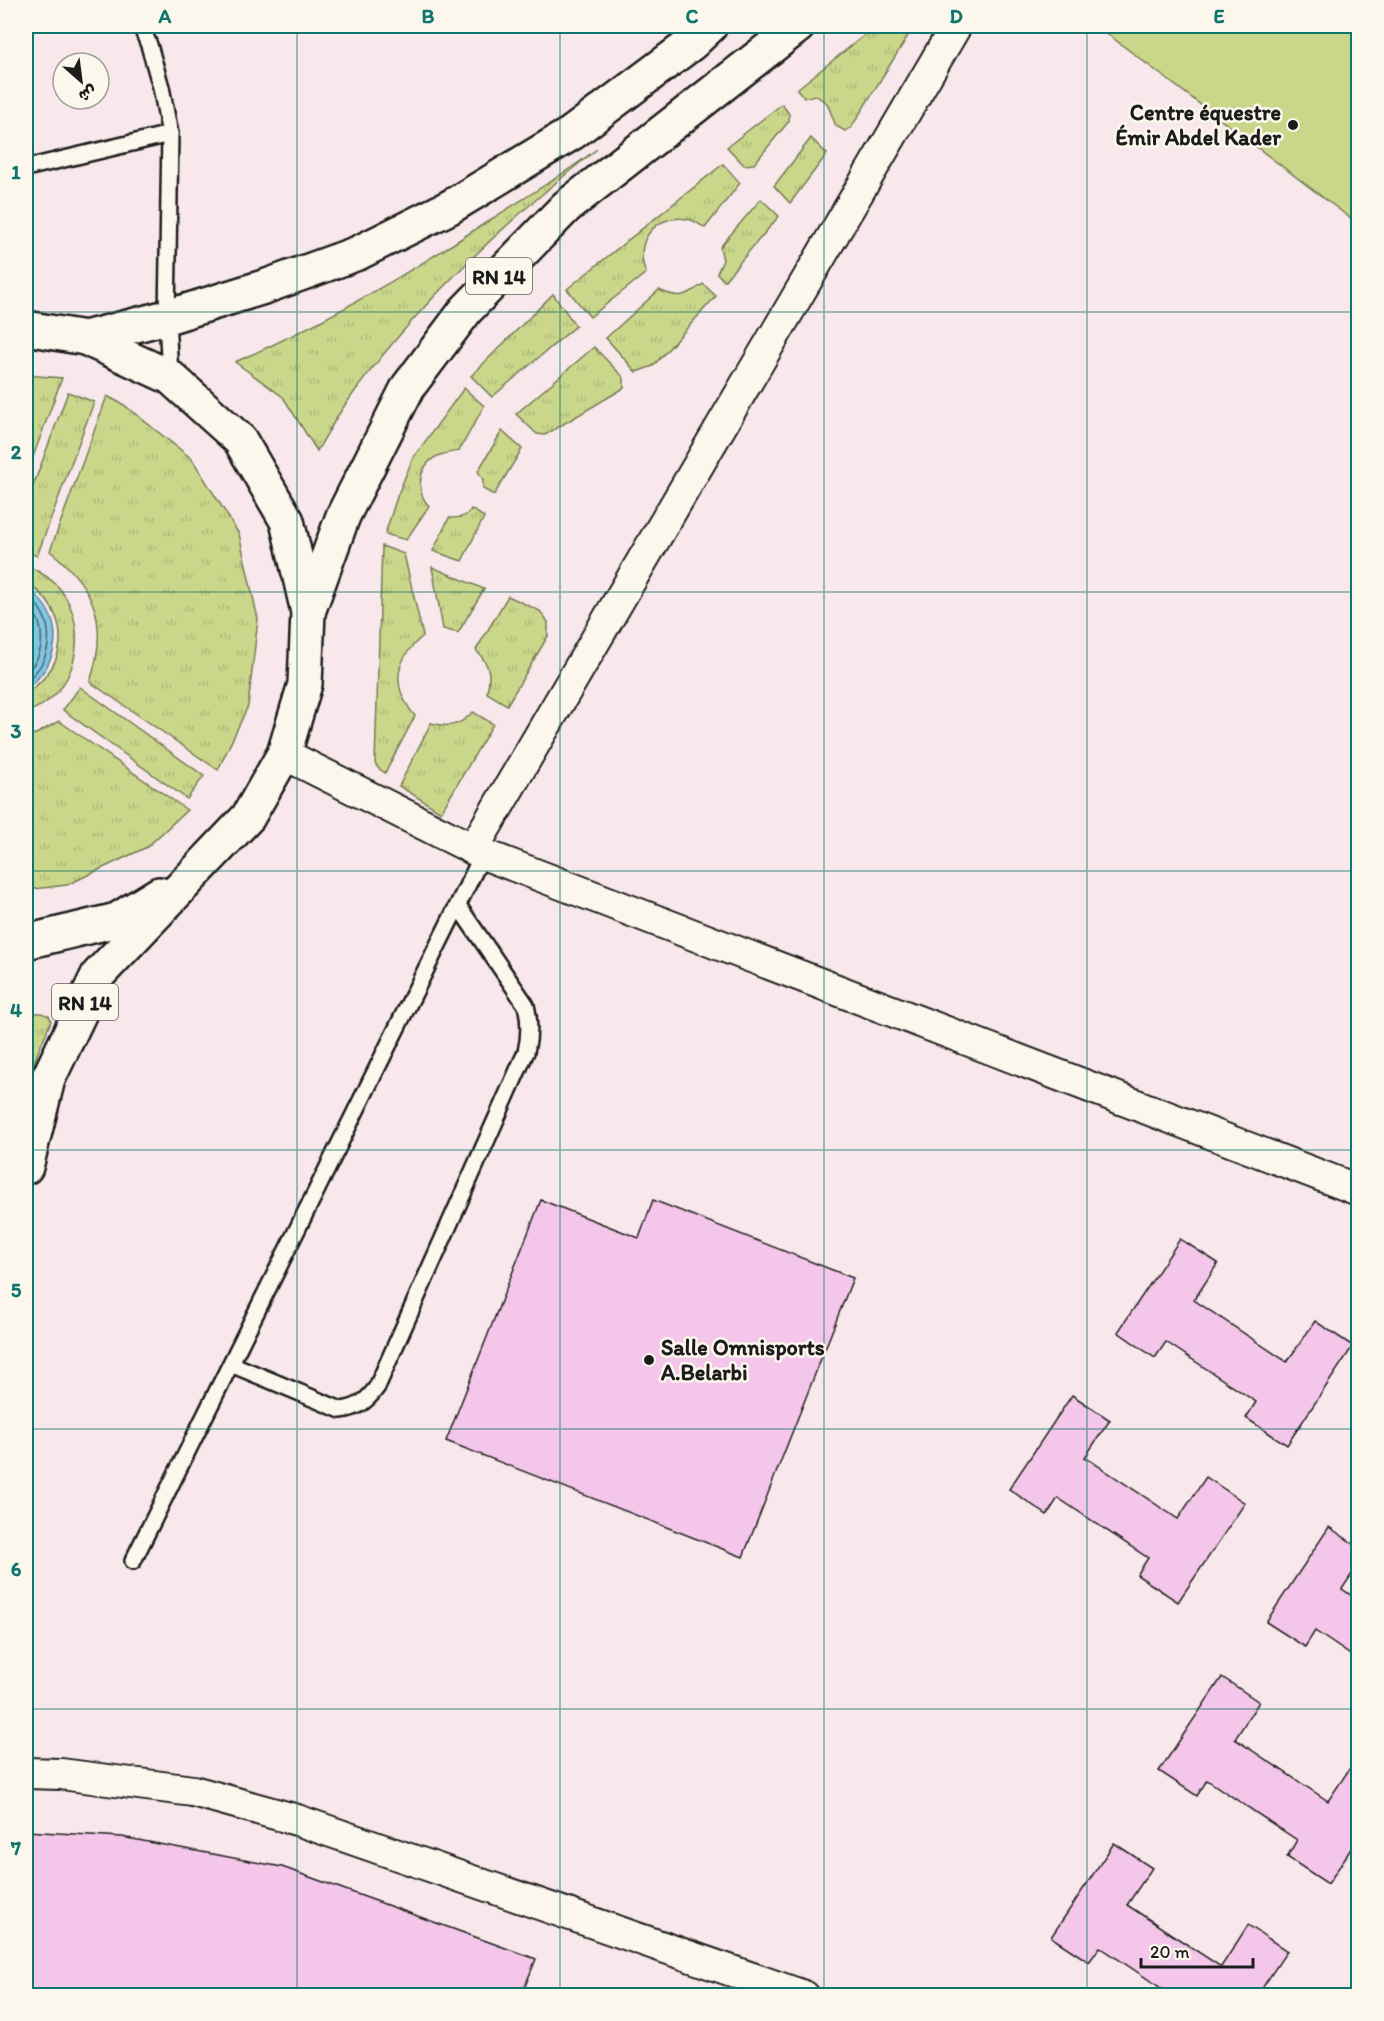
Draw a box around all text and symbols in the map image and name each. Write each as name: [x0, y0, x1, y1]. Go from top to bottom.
text: A: [158, 4, 172, 28]
text: B: [422, 4, 435, 28]
text: C: [686, 4, 699, 28]
text: D: [949, 4, 963, 28]
text: E: [1213, 4, 1225, 28]
north arrow: [51, 51, 111, 111]
text: ش: [76, 81, 100, 106]
place label: Centre équestre Émir Abdel Kader: [1115, 99, 1282, 151]
marker: Centre équestre Émir Abdel Kader: [1286, 118, 1300, 132]
text: 1: [11, 160, 21, 184]
road number: RN 14: [466, 258, 532, 294]
text: 2: [11, 440, 22, 464]
text: 3: [11, 719, 22, 743]
road number: RN 14: [52, 984, 118, 1020]
text: 4: [10, 998, 22, 1022]
text: 5: [11, 1278, 22, 1302]
place label: Salle Omnisports A.Belarbi: [660, 1334, 825, 1386]
marker: Salle Omnisports A.Belarbi: [642, 1353, 656, 1367]
text: 6: [11, 1557, 22, 1581]
text: 7: [10, 1836, 21, 1860]
scale bar: [1141, 1931, 1254, 1969]
text: 20 m: [1150, 1941, 1190, 1963]

